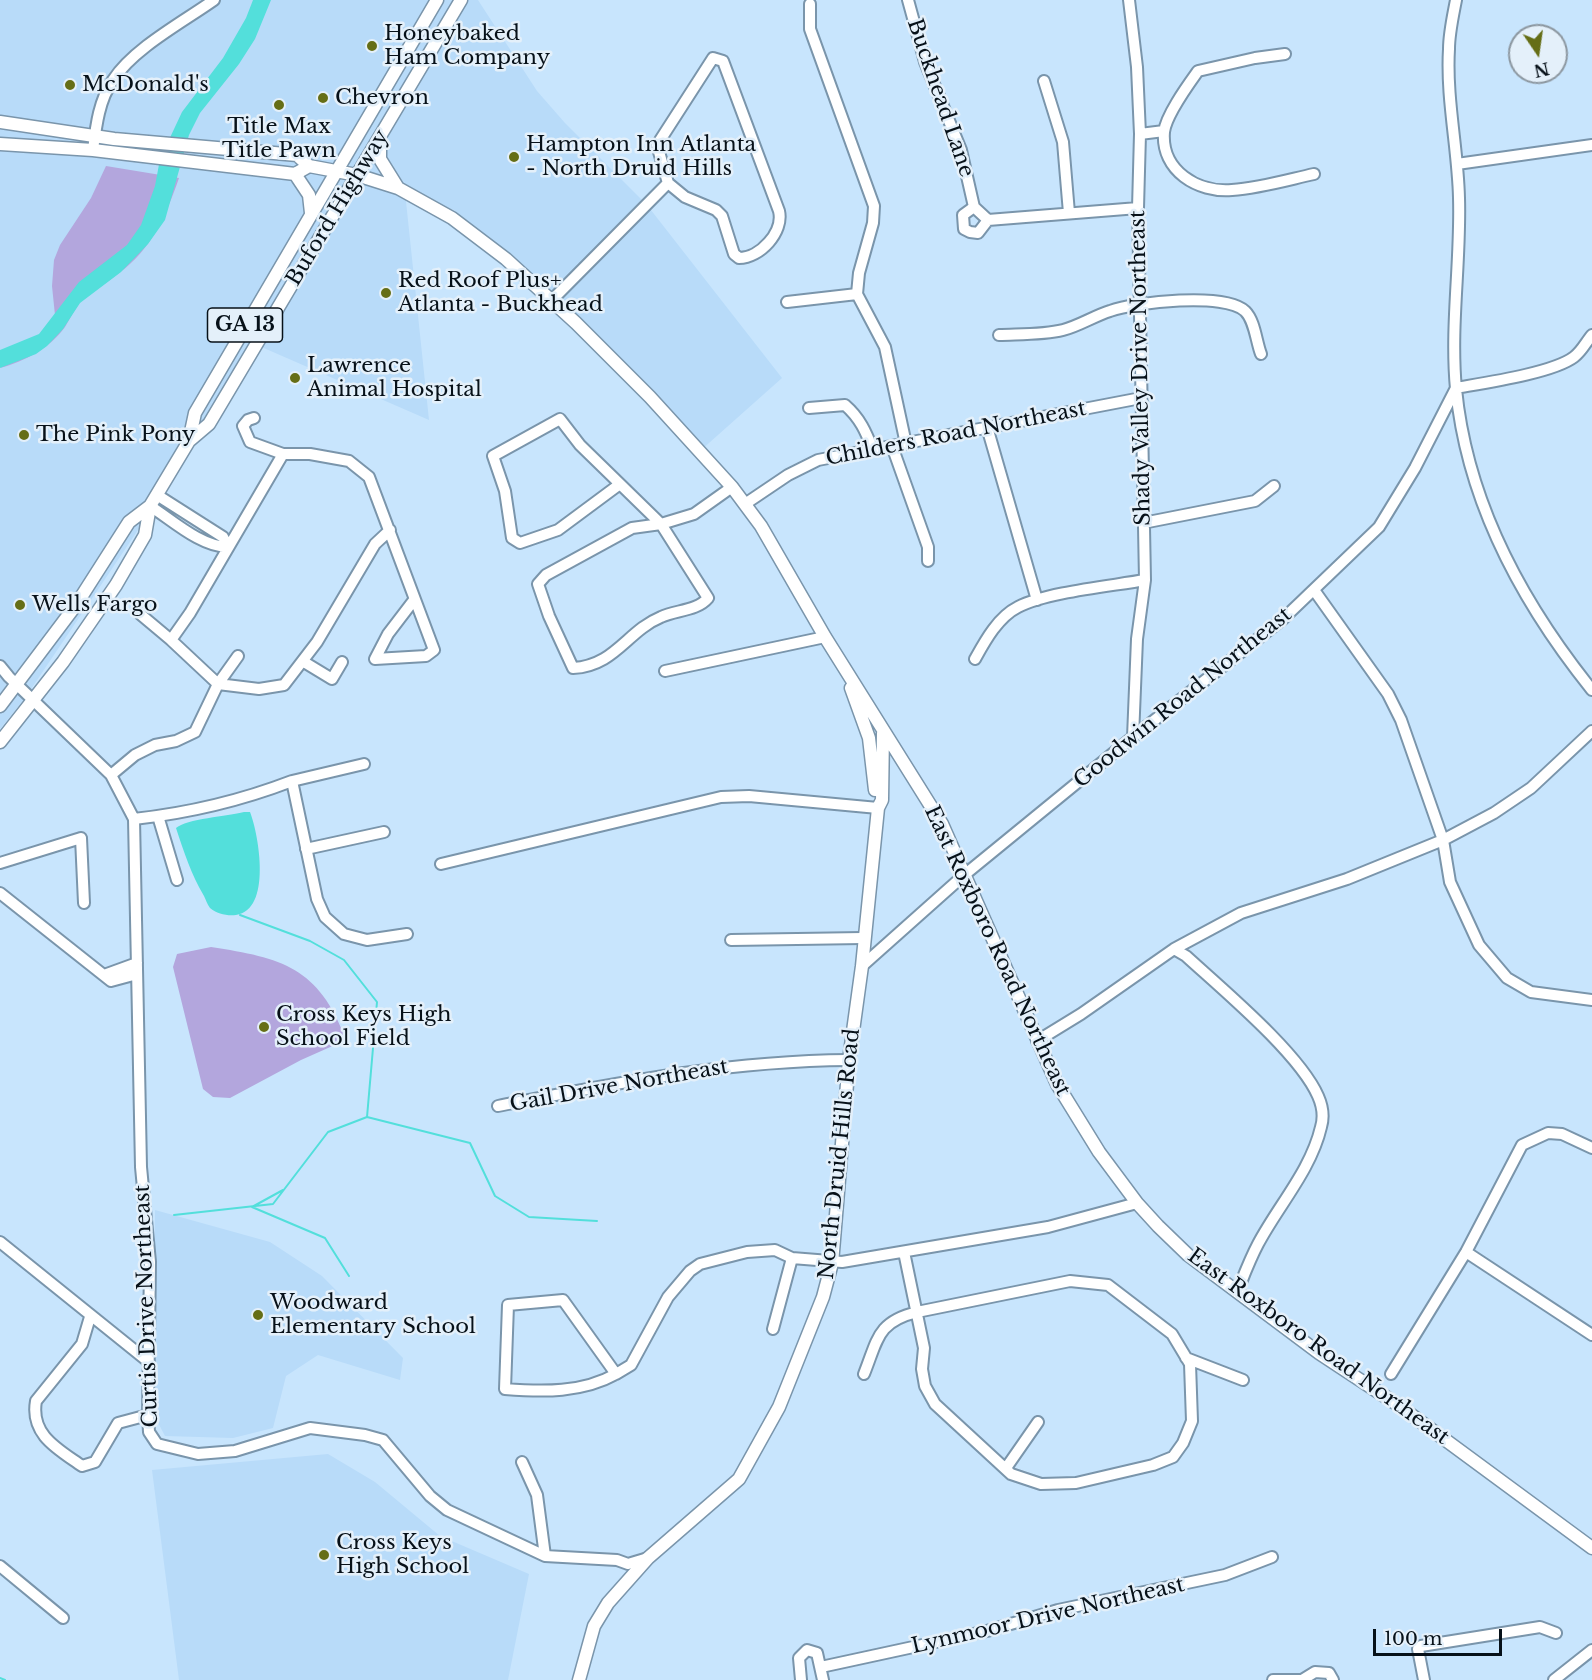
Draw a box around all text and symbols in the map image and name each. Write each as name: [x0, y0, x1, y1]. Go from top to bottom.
street label: Buckhead Lane: [901, 15, 979, 181]
place label: Honeybaked Ham Company: [384, 21, 550, 71]
north arrow: [1508, 24, 1568, 84]
marker: Honeybaked Ham Company: [365, 39, 379, 53]
text: N: [1532, 58, 1551, 81]
place label: McDonald's: [82, 72, 209, 98]
marker: McDonald's: [63, 78, 77, 92]
place label: Chevron: [335, 85, 429, 111]
marker: Chevron: [316, 91, 330, 105]
marker: Title Max Title Pawn: [272, 98, 286, 112]
place label: Title Max Title Pawn: [222, 114, 336, 164]
street label: Buford Highway: [281, 125, 395, 291]
place label: Hampton Inn Atlanta - North Druid Hills: [526, 132, 756, 182]
marker: Hampton Inn Atlanta - North Druid Hills: [507, 150, 521, 164]
street label: Shady Valley Drive Northeast: [1126, 210, 1156, 526]
place label: Red Roof Plus+ Atlanta - Buckhead: [398, 268, 603, 318]
marker: Red Roof Plus+ Atlanta - Buckhead: [379, 286, 393, 300]
road number: GA 13: [208, 308, 282, 342]
place label: Lawrence Animal Hospital: [307, 353, 482, 403]
marker: Lawrence Animal Hospital: [288, 371, 302, 385]
street label: Childers Road Northeast: [824, 396, 1088, 472]
place label: The Pink Pony: [36, 422, 195, 448]
marker: The Pink Pony: [17, 428, 31, 442]
place label: Wells Fargo: [32, 592, 157, 618]
marker: Wells Fargo: [13, 598, 27, 612]
street label: Goodwin Road Northeast: [1069, 602, 1297, 794]
street label: East Roxboro Road Northeast: [919, 802, 1075, 1100]
place label: Cross Keys High School Field: [276, 1002, 451, 1052]
marker: Cross Keys High School Field: [257, 1020, 271, 1034]
street label: North Druid Hills Road: [814, 1027, 866, 1281]
street label: Gail Drive Northeast: [508, 1054, 730, 1118]
street label: Curtis Drive Northeast: [130, 1184, 164, 1428]
street label: East Roxboro Road Northeast: [1182, 1244, 1454, 1450]
place label: Woodward Elementary School: [270, 1290, 476, 1340]
marker: Woodward Elementary School: [251, 1308, 265, 1322]
place label: Cross Keys High School: [336, 1530, 469, 1580]
marker: Cross Keys High School: [317, 1548, 331, 1562]
street label: Lynmoor Drive Northeast: [909, 1572, 1187, 1660]
scale bar: [1376, 1617, 1505, 1655]
text: 100 m: [1384, 1628, 1442, 1650]

